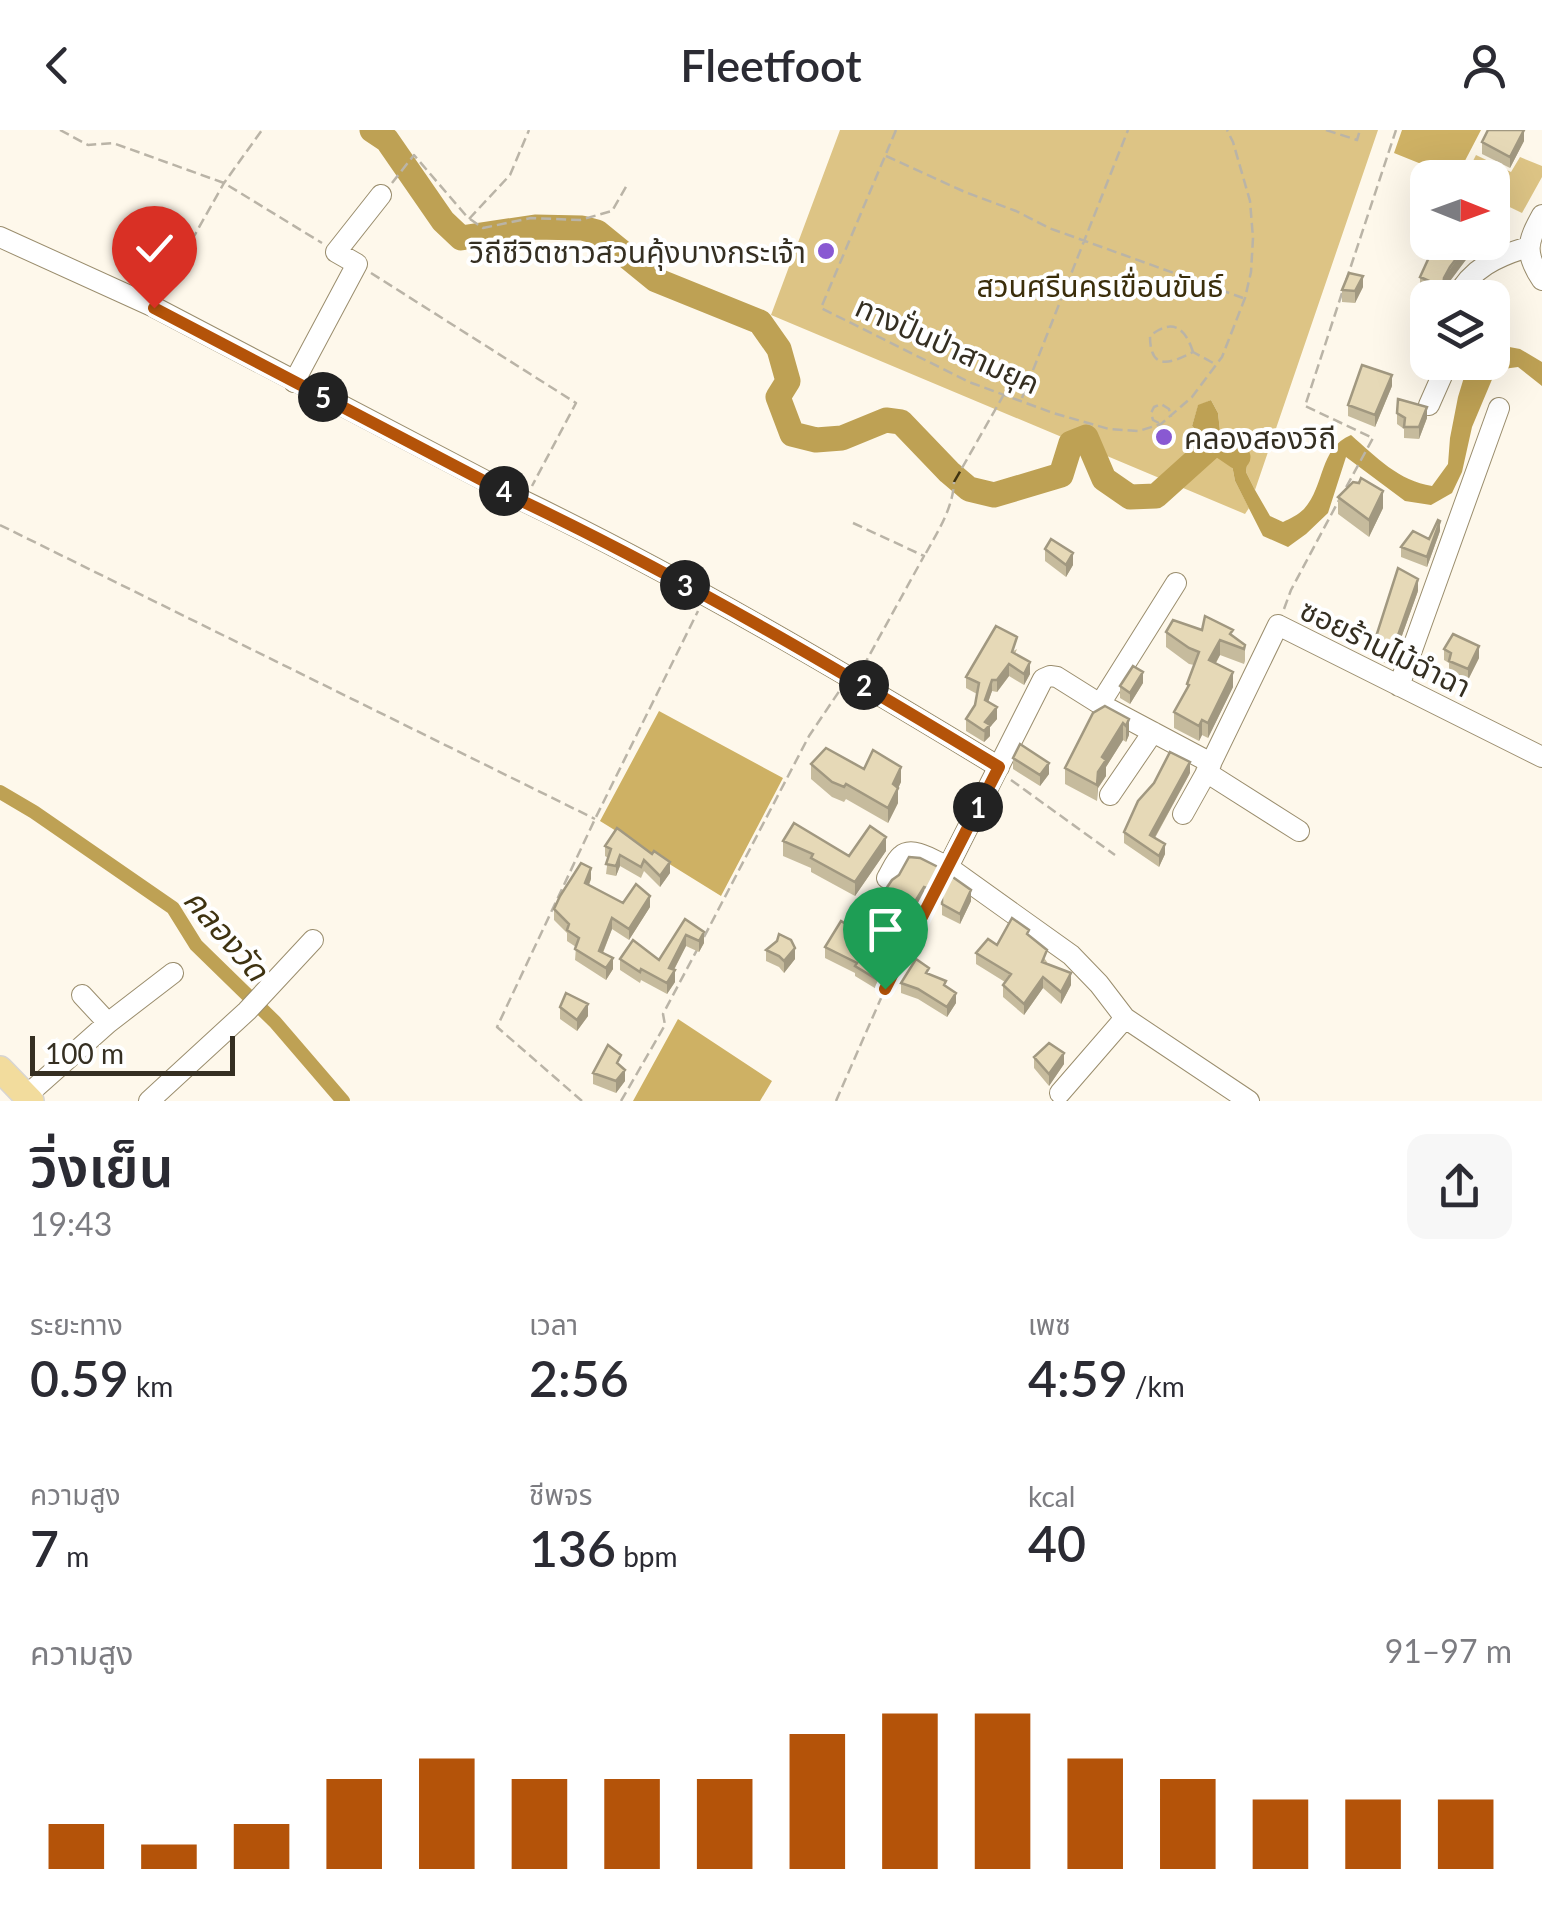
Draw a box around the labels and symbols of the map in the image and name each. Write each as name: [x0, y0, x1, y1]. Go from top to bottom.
north arrow: [1410, 160, 1510, 260]
pin: [112, 206, 197, 309]
place label: วิถีชีวิตชาวสวนคุ้งบางกระเจ้า: [468, 233, 806, 271]
marker: วิถีชีวิตชาวสวนคุ้งบางกระเจ้า: [815, 240, 837, 262]
park label: สวนศรีนครเขื่อนขันธ์: [977, 266, 1224, 303]
street label: ทางปั่นป่าสามยุค: [850, 287, 1046, 402]
pin: 5: [298, 372, 348, 422]
place label: คลองสองวิถี: [1184, 419, 1336, 455]
marker: คลองสองวิถี: [1153, 426, 1175, 448]
pin: 4: [479, 466, 529, 516]
pin: 3: [660, 560, 710, 610]
street label: ซอยร้านไม้ฉำฉา: [1295, 590, 1477, 704]
pin: 2: [839, 660, 889, 710]
pin: 1: [953, 782, 1003, 832]
water label: คลองวัด: [177, 880, 278, 989]
pin: [843, 887, 928, 990]
scale bar: [30, 1031, 235, 1076]

